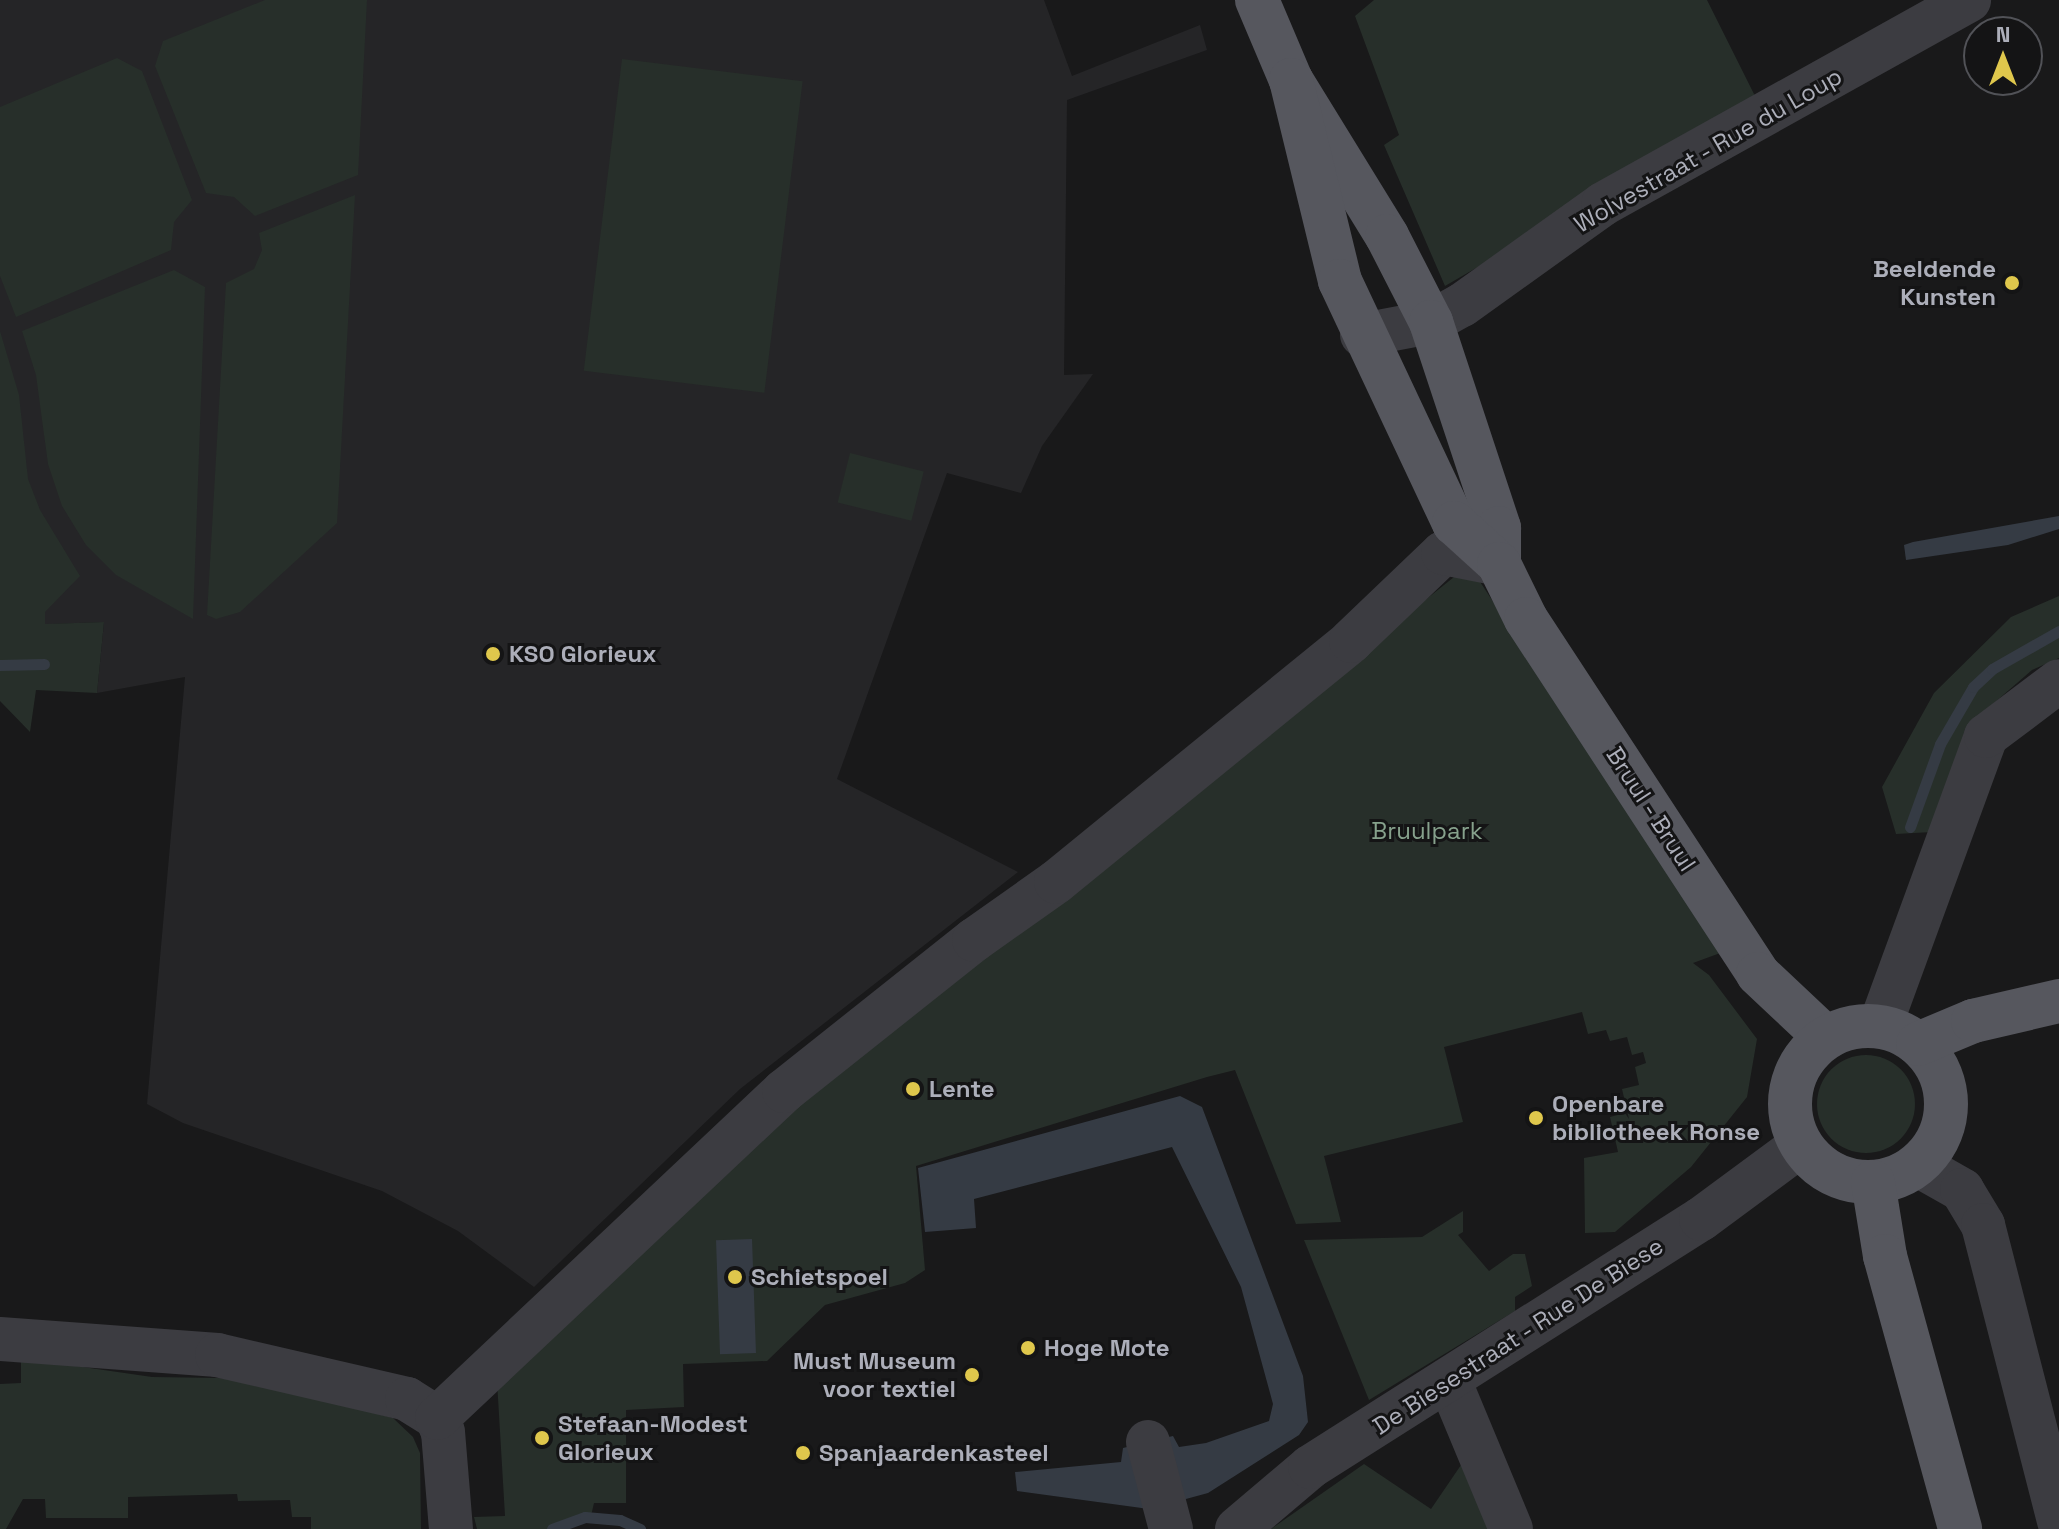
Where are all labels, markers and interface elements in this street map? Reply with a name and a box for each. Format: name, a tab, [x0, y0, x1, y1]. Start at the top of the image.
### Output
north arrow	[1963, 16, 2043, 96]
text: N	[1996, 20, 2010, 48]
street label: Wolvestraat - Rue du Loup	[1568, 61, 1848, 239]
place label: Beeldende Kunsten	[1873, 255, 1996, 311]
marker: Beeldende Kunsten	[2003, 274, 2021, 292]
place label: KSO Glorieux	[509, 640, 656, 668]
marker: KSO Glorieux	[484, 645, 502, 663]
street label: Bruul - Bruul	[1600, 741, 1702, 877]
park label: Bruulpark	[1371, 817, 1483, 845]
place label: Lente	[929, 1075, 995, 1103]
marker: Lente	[904, 1080, 922, 1098]
place label: Openbare bibliotheek Ronse	[1552, 1090, 1760, 1146]
marker: Openbare bibliotheek Ronse	[1527, 1109, 1545, 1127]
street label: De Biesestraat - Rue De Biese	[1367, 1231, 1669, 1441]
place label: Schietspoel	[751, 1263, 888, 1291]
marker: Schietspoel	[726, 1268, 744, 1286]
place label: Hoge Mote	[1044, 1334, 1170, 1362]
marker: Hoge Mote	[1019, 1339, 1037, 1357]
place label: Must Museum voor textiel	[793, 1347, 956, 1403]
marker: Must Museum voor textiel	[963, 1366, 981, 1384]
place label: Stefaan-Modest Glorieux	[558, 1410, 748, 1466]
marker: Stefaan-Modest Glorieux	[533, 1429, 551, 1447]
place label: Spanjaardenkasteel	[819, 1439, 1049, 1467]
marker: Spanjaardenkasteel	[794, 1444, 812, 1462]

